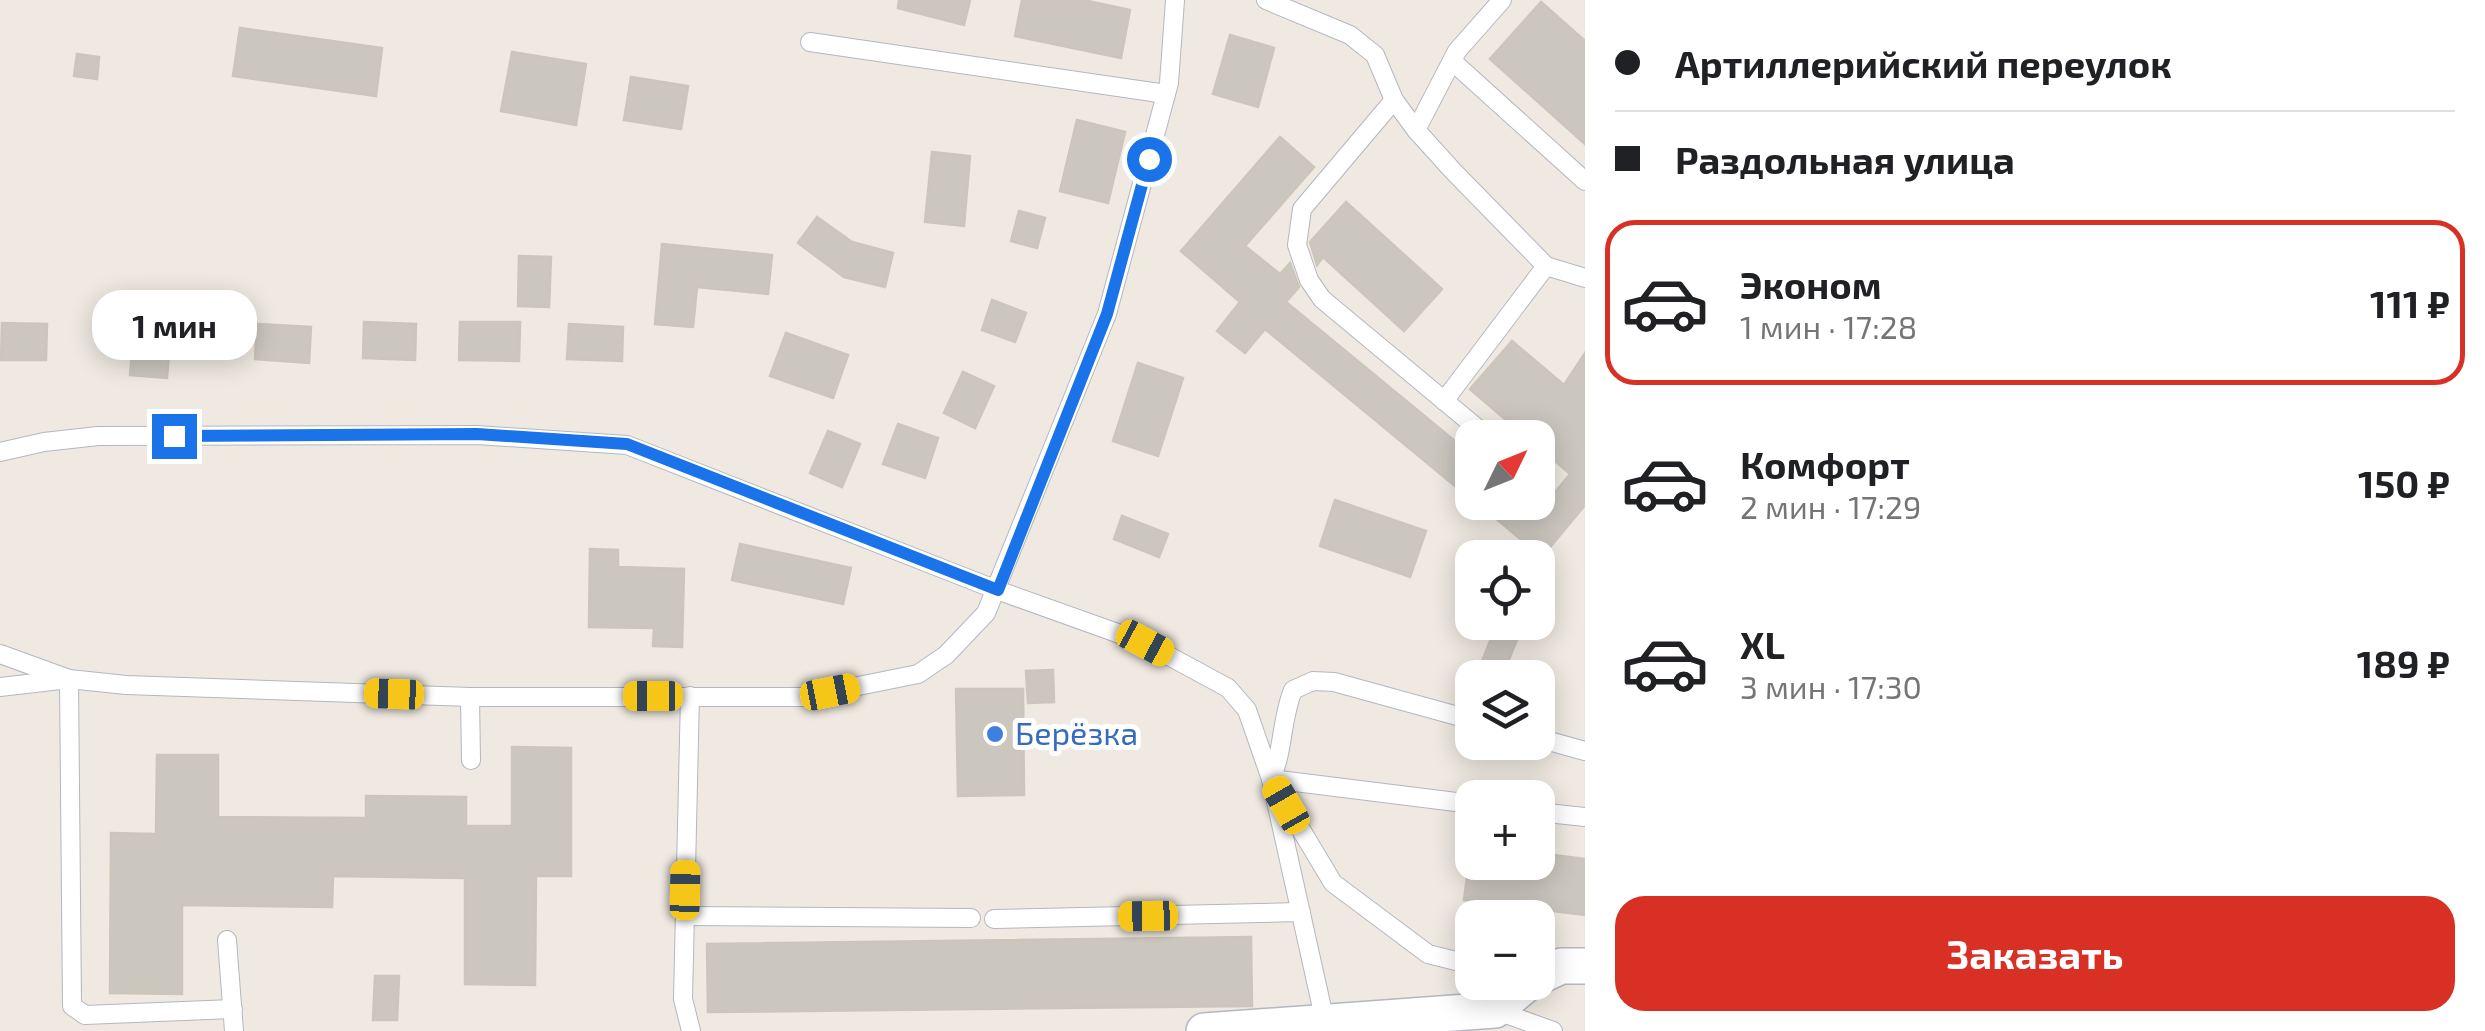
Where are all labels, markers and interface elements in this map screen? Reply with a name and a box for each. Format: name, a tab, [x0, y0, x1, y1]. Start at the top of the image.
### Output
text: Артиллерийский переулок	[1675, 40, 2172, 86]
text: Раздольная улица	[1675, 136, 2015, 182]
route start	[1127, 137, 1172, 182]
icon: car	[1620, 258, 1710, 348]
text: Эконом	[1740, 261, 1882, 307]
text: 111 ₽	[2370, 280, 2450, 326]
callout: 1 мин	[91, 291, 256, 361]
text: 1 мин	[132, 306, 217, 344]
text: 1 мин · 17:28	[1740, 307, 1917, 345]
route end	[152, 414, 197, 459]
north arrow	[1455, 420, 1555, 520]
map controls	[1455, 420, 1555, 1000]
icon: car	[1620, 438, 1710, 528]
text: Комфорт	[1740, 441, 1910, 487]
text: 150 ₽	[2358, 460, 2450, 506]
text: 2 мин · 17:29	[1740, 487, 1921, 525]
button: locate	[1455, 540, 1555, 640]
car	[1111, 616, 1179, 670]
icon: car	[1620, 618, 1710, 708]
text: XL	[1740, 621, 1785, 667]
text: 189 ₽	[2357, 640, 2450, 686]
button: layers	[1455, 660, 1555, 760]
text: 3 мин · 17:30	[1740, 667, 1922, 705]
car	[798, 672, 862, 712]
car	[363, 678, 425, 710]
car	[623, 681, 683, 711]
place label: Берёзка	[1015, 713, 1138, 751]
marker: Берёзка	[984, 723, 1006, 745]
car	[1258, 772, 1314, 838]
button: +	[1455, 780, 1555, 880]
car	[669, 860, 701, 920]
button: Заказать	[1615, 896, 2455, 1011]
car	[1118, 900, 1178, 932]
button: −	[1455, 900, 1555, 1000]

